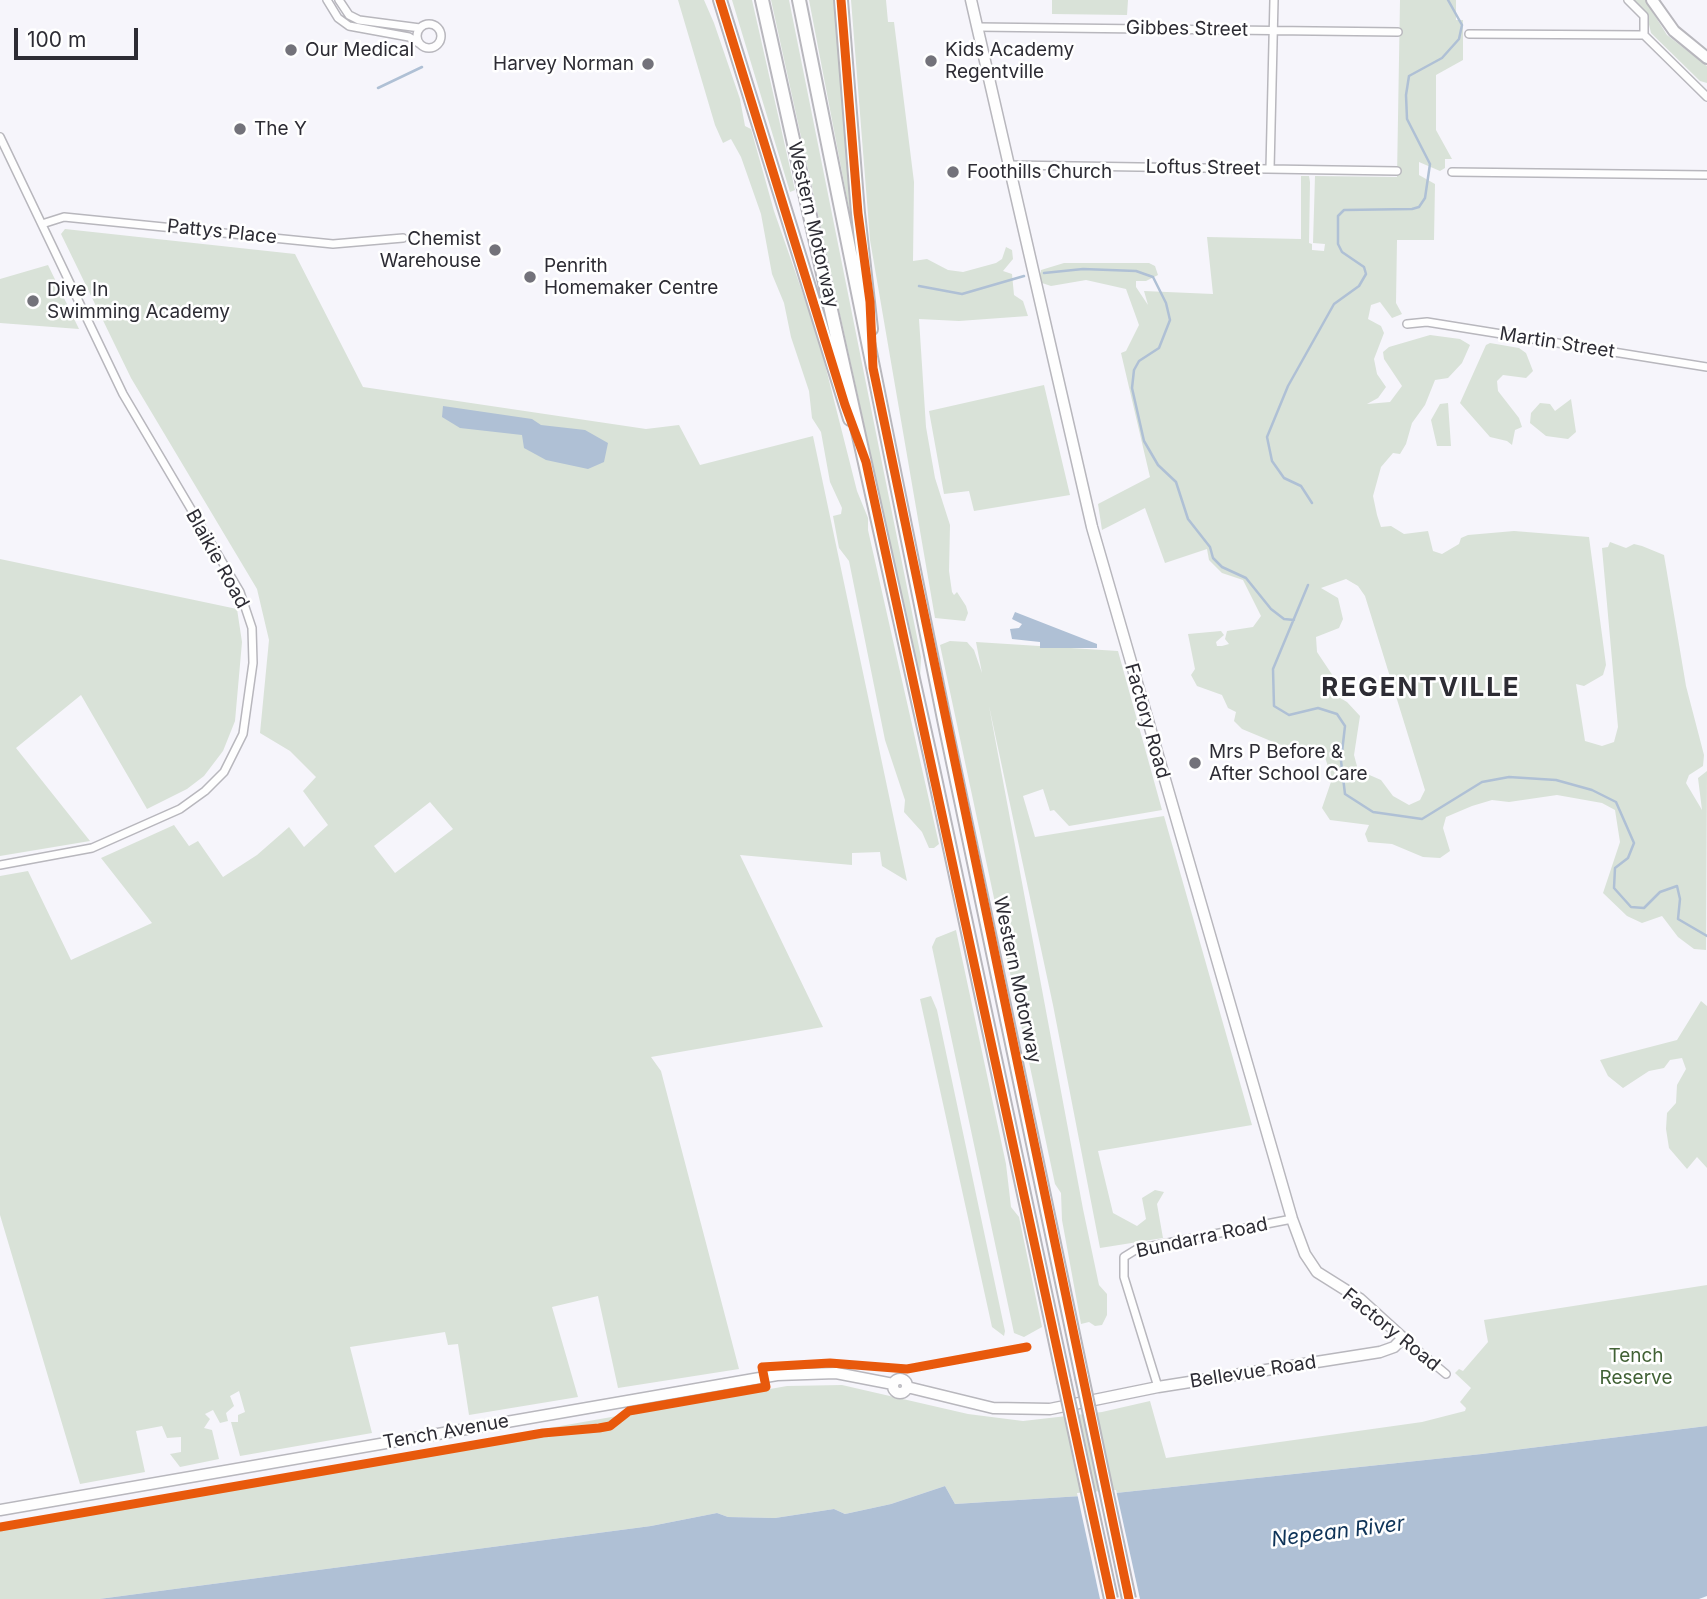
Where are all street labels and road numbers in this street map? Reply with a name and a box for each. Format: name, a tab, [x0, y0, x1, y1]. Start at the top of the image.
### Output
street label: Gibbes Street	[1126, 17, 1248, 41]
street label: Western Motorway	[783, 140, 843, 310]
street label: Loftus Street	[1145, 156, 1261, 180]
street label: Pattys Place	[166, 215, 278, 249]
street label: Martin Street	[1498, 323, 1616, 363]
street label: Blaikie Road	[180, 506, 254, 612]
street label: Factory Road	[1120, 661, 1174, 781]
street label: Western Motorway	[988, 895, 1046, 1065]
street label: Bundarra Road	[1134, 1213, 1270, 1263]
street label: Factory Road	[1338, 1284, 1444, 1376]
street label: Bellevue Road	[1188, 1351, 1318, 1393]
street label: Tench Avenue	[381, 1410, 511, 1454]

